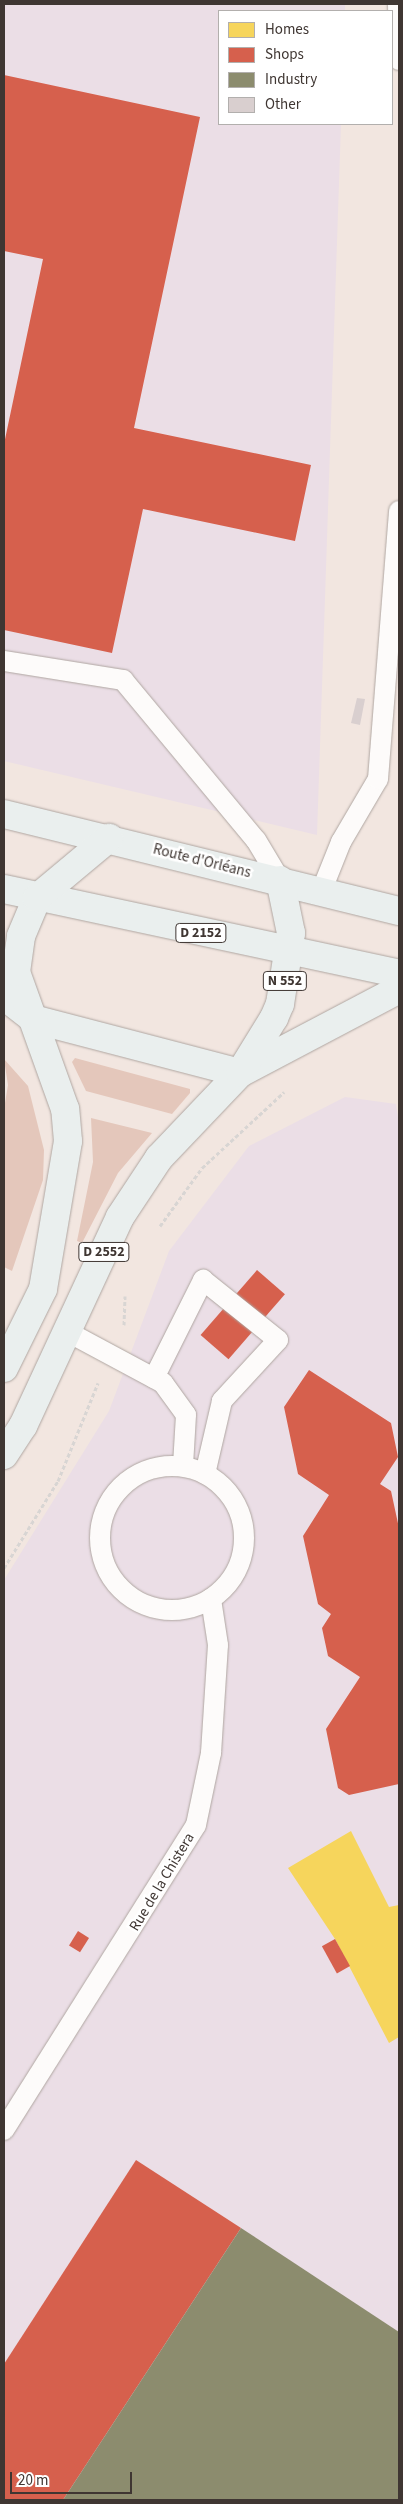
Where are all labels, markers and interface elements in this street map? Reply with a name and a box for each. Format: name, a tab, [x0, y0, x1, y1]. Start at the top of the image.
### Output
legend	[218, 10, 393, 125]
text: Homes	[265, 19, 309, 40]
text: Shops	[265, 44, 304, 65]
text: Industry	[265, 69, 317, 90]
text: Other	[265, 94, 301, 115]
street label: Route d'Orléans	[151, 840, 253, 882]
road number: D 2152	[175, 921, 227, 944]
road number: N 552	[262, 969, 308, 992]
road number: D 2552	[78, 1240, 130, 1264]
street label: Rue de la Chistera	[126, 1830, 198, 1934]
scale bar	[12, 2462, 135, 2494]
text: 20 m	[18, 2470, 48, 2491]

